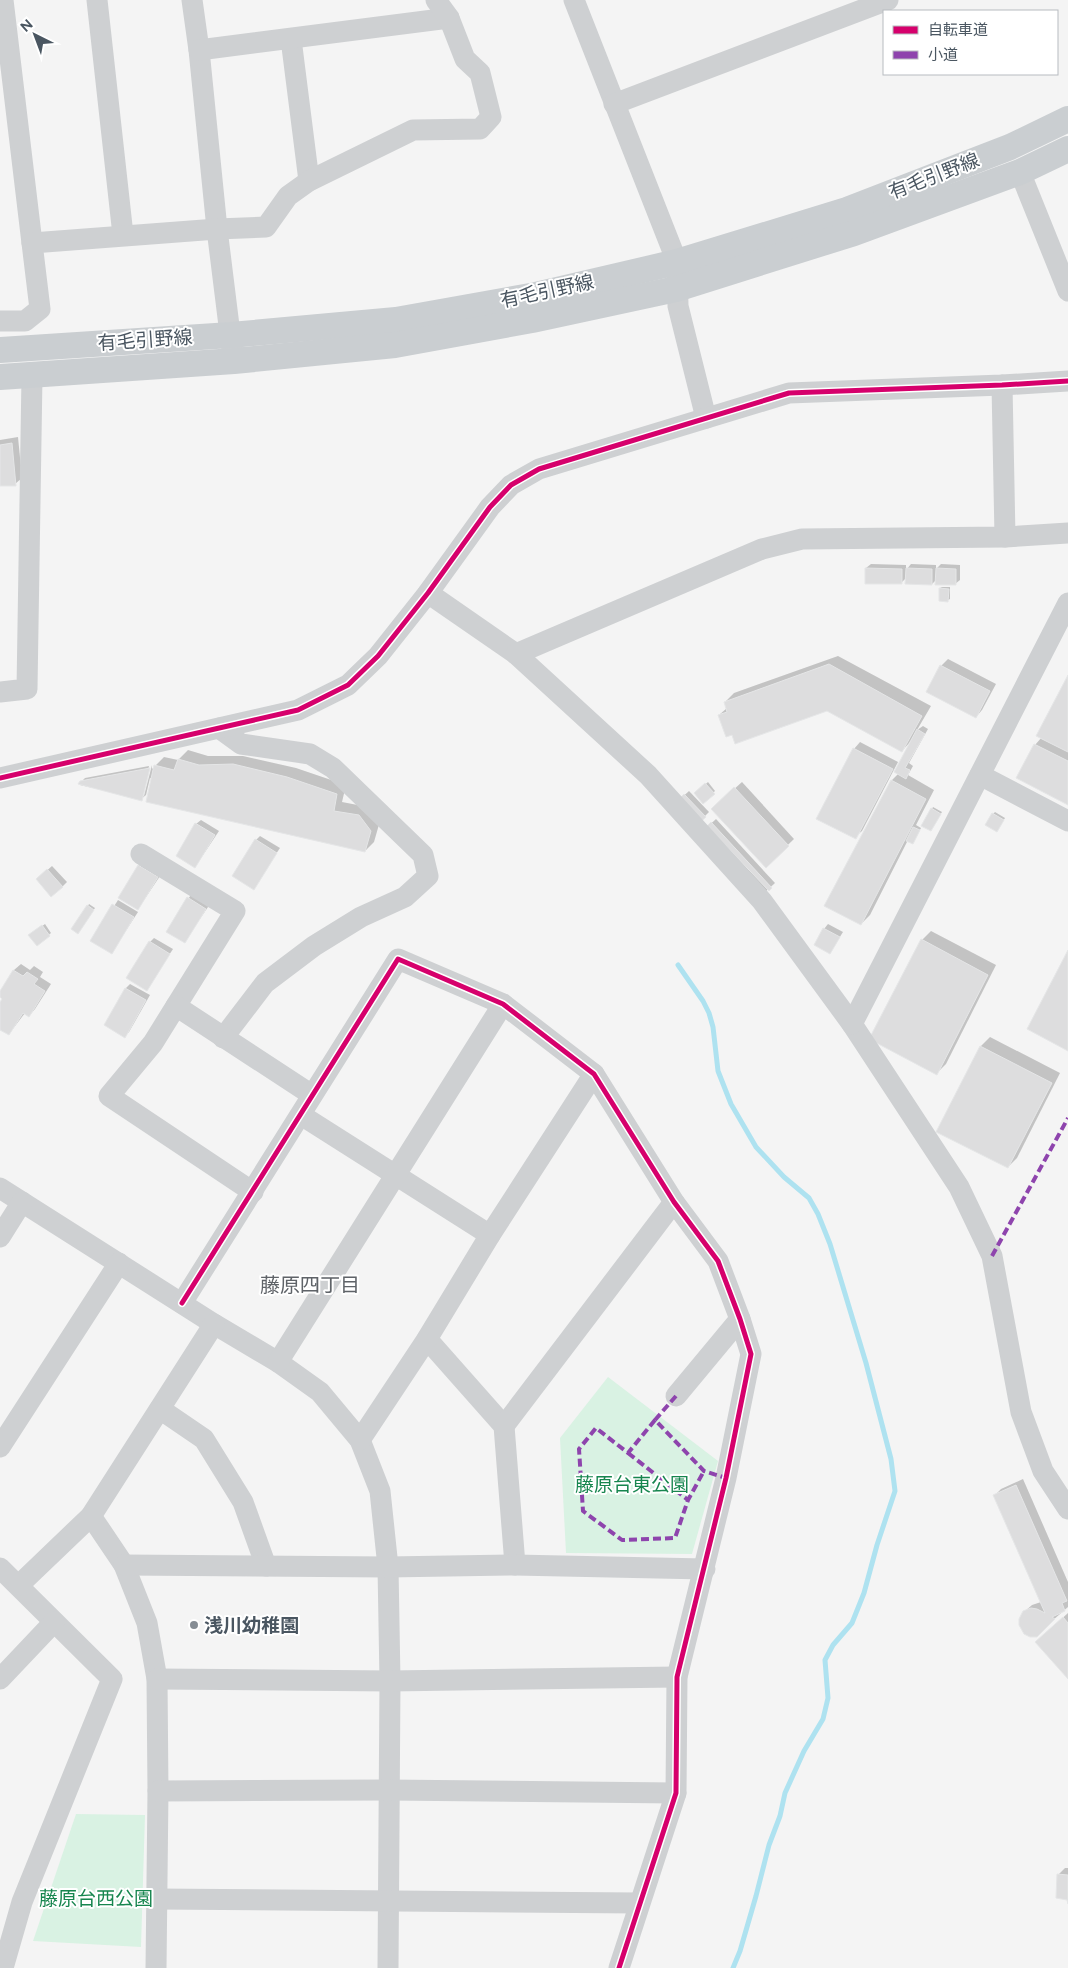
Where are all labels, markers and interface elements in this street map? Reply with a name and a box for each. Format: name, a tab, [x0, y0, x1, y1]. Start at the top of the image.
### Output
north arrow	[10, 10, 60, 60]
legend	[883, 10, 1058, 75]
text: N	[17, 16, 36, 36]
text: 自転車道	[928, 21, 988, 39]
text: 小道	[928, 46, 958, 64]
street label: 有毛引野線	[886, 148, 982, 204]
street label: 有毛引野線	[498, 270, 596, 312]
street label: 有毛引野線	[97, 325, 193, 355]
district label: 藤原四丁目	[260, 1273, 360, 1297]
park label: 藤原台東公園	[575, 1473, 689, 1496]
place label: 浅川幼稚園	[204, 1614, 299, 1637]
marker: 浅川幼稚園	[188, 1619, 200, 1631]
park label: 藤原台西公園	[39, 1887, 153, 1910]

